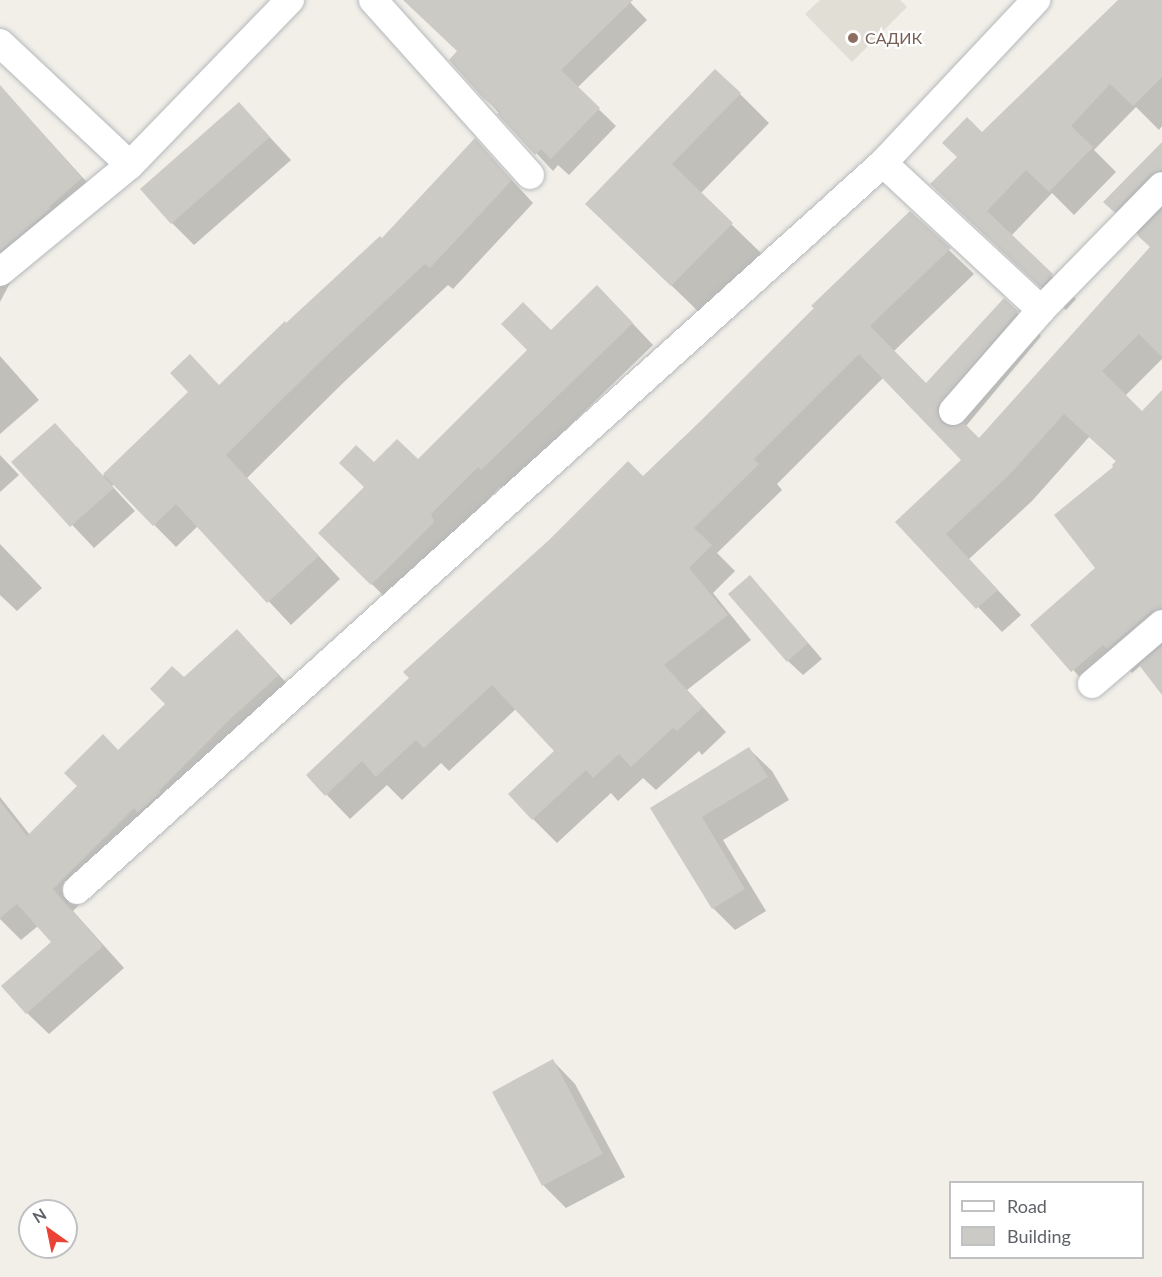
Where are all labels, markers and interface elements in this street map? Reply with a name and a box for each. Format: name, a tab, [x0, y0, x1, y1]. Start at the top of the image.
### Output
place label: САДИК	[865, 28, 922, 48]
marker: САДИК	[846, 31, 860, 45]
legend	[949, 1181, 1144, 1259]
text: Road	[1007, 1195, 1047, 1217]
north arrow	[18, 1199, 78, 1259]
text: N	[29, 1204, 49, 1226]
text: Building	[1007, 1225, 1071, 1247]

